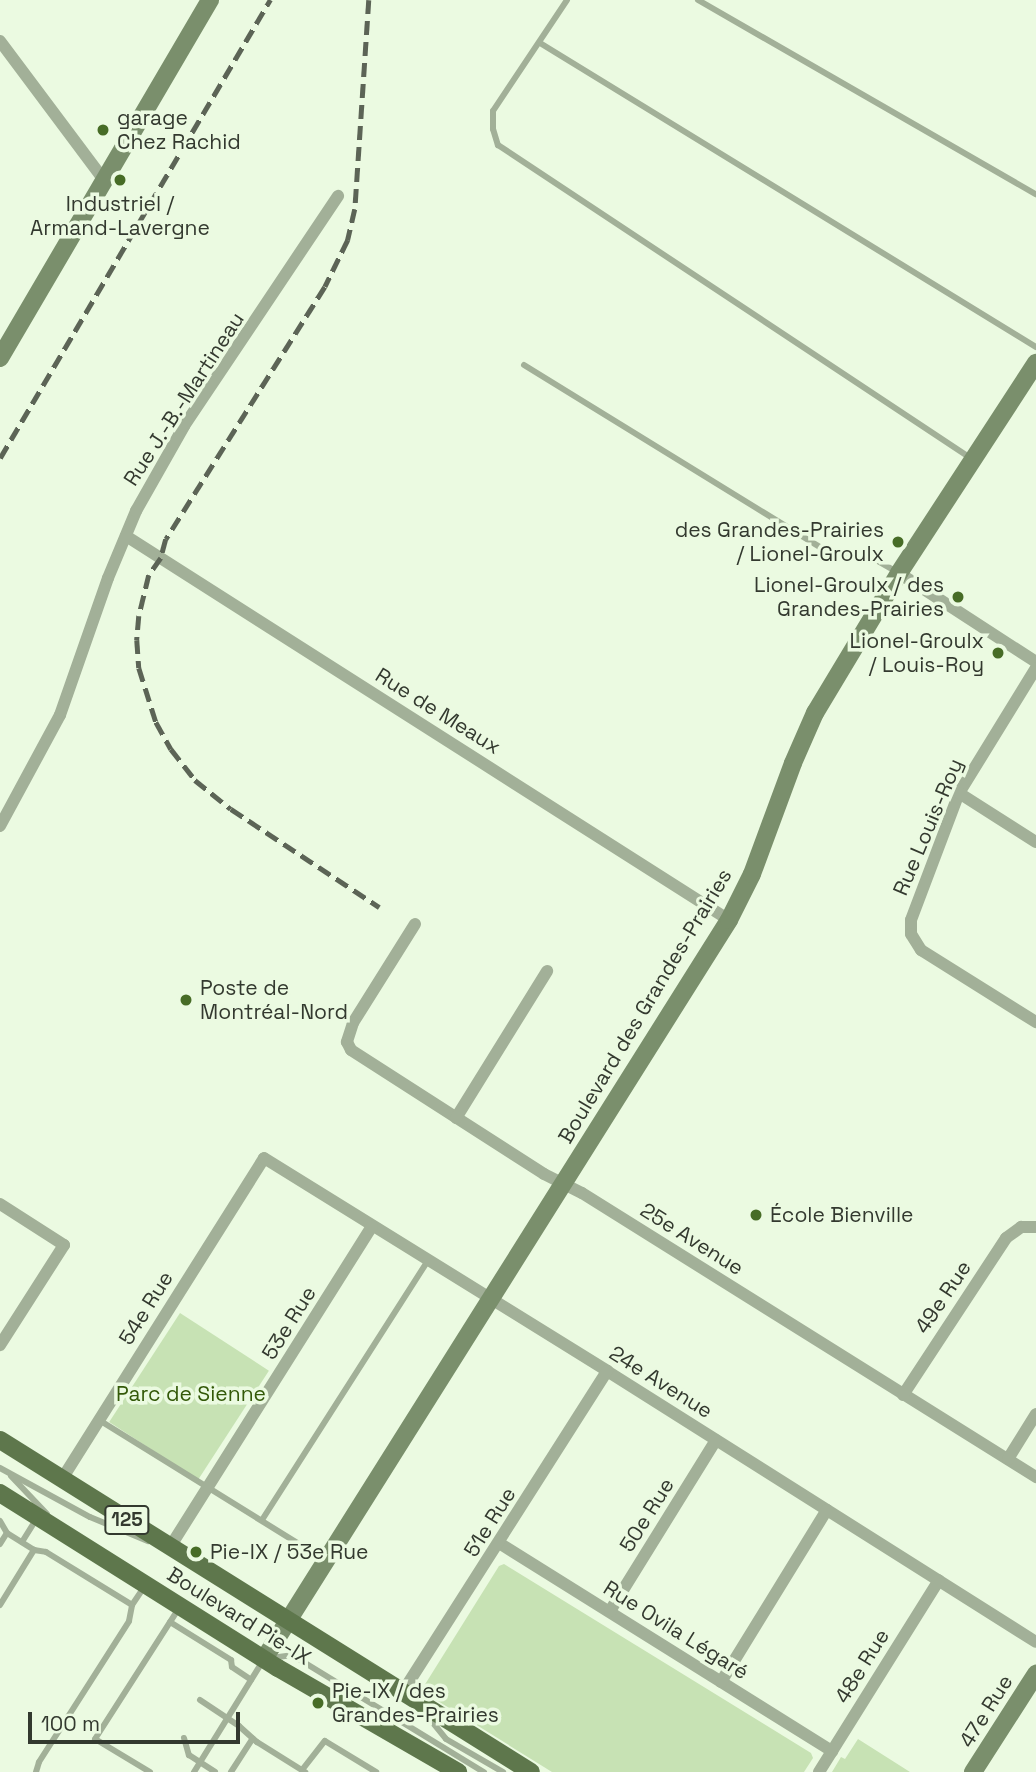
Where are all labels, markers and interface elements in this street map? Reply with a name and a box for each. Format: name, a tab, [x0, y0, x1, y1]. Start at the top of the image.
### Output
place label: garage Chez Rachid	[117, 105, 241, 155]
marker: garage Chez Rachid	[95, 122, 111, 138]
marker: Industriel / Armand-Lavergne	[112, 172, 128, 188]
place label: Industriel / Armand-Lavergne	[30, 191, 210, 241]
street label: Rue J.-B.-Martineau	[118, 308, 250, 490]
place label: des Grandes-Prairies / Lionel-Groulx	[675, 517, 884, 567]
marker: des Grandes-Prairies / Lionel-Groulx	[890, 534, 906, 550]
place label: Lionel-Groulx / des Grandes-Prairies	[754, 572, 944, 622]
marker: Lionel-Groulx / des Grandes-Prairies	[950, 589, 966, 605]
place label: Lionel-Groulx / Louis-Roy	[850, 628, 984, 678]
marker: Lionel-Groulx / Louis-Roy	[990, 645, 1006, 661]
street label: Rue de Meaux	[371, 662, 505, 760]
street label: Rue Louis-Roy	[888, 755, 968, 899]
street label: Boulevard des Grandes-Prairies	[553, 864, 737, 1148]
place label: Poste de Montréal-Nord	[200, 975, 348, 1025]
marker: Poste de Montréal-Nord	[178, 992, 194, 1008]
street label: 25e Avenue	[636, 1197, 748, 1281]
place label: École Bienville	[770, 1202, 914, 1228]
marker: École Bienville	[748, 1207, 764, 1223]
street label: 49e Rue	[910, 1256, 976, 1338]
street label: 54e Rue	[114, 1267, 178, 1349]
street label: 53e Rue	[257, 1282, 321, 1364]
street label: 24e Avenue	[605, 1340, 717, 1424]
park label: Parc de Sienne	[116, 1381, 266, 1407]
street label: 50e Rue	[614, 1473, 680, 1557]
street label: 51e Rue	[459, 1482, 521, 1562]
road number: 125	[104, 1504, 150, 1536]
place label: Pie-IX / 53e Rue	[210, 1539, 368, 1565]
marker: Pie-IX / 53e Rue	[188, 1544, 204, 1560]
street label: Boulevard Pie-IX	[163, 1562, 315, 1670]
street label: Rue Ovila Légaré	[599, 1575, 753, 1685]
street label: 48e Rue	[829, 1624, 895, 1708]
street label: 47e Rue	[954, 1670, 1018, 1752]
place label: Pie-IX / des Grandes-Prairies	[332, 1678, 499, 1728]
marker: Pie-IX / des Grandes-Prairies	[310, 1695, 326, 1711]
scale bar	[32, 1698, 243, 1742]
text: 100 m	[41, 1710, 100, 1737]

